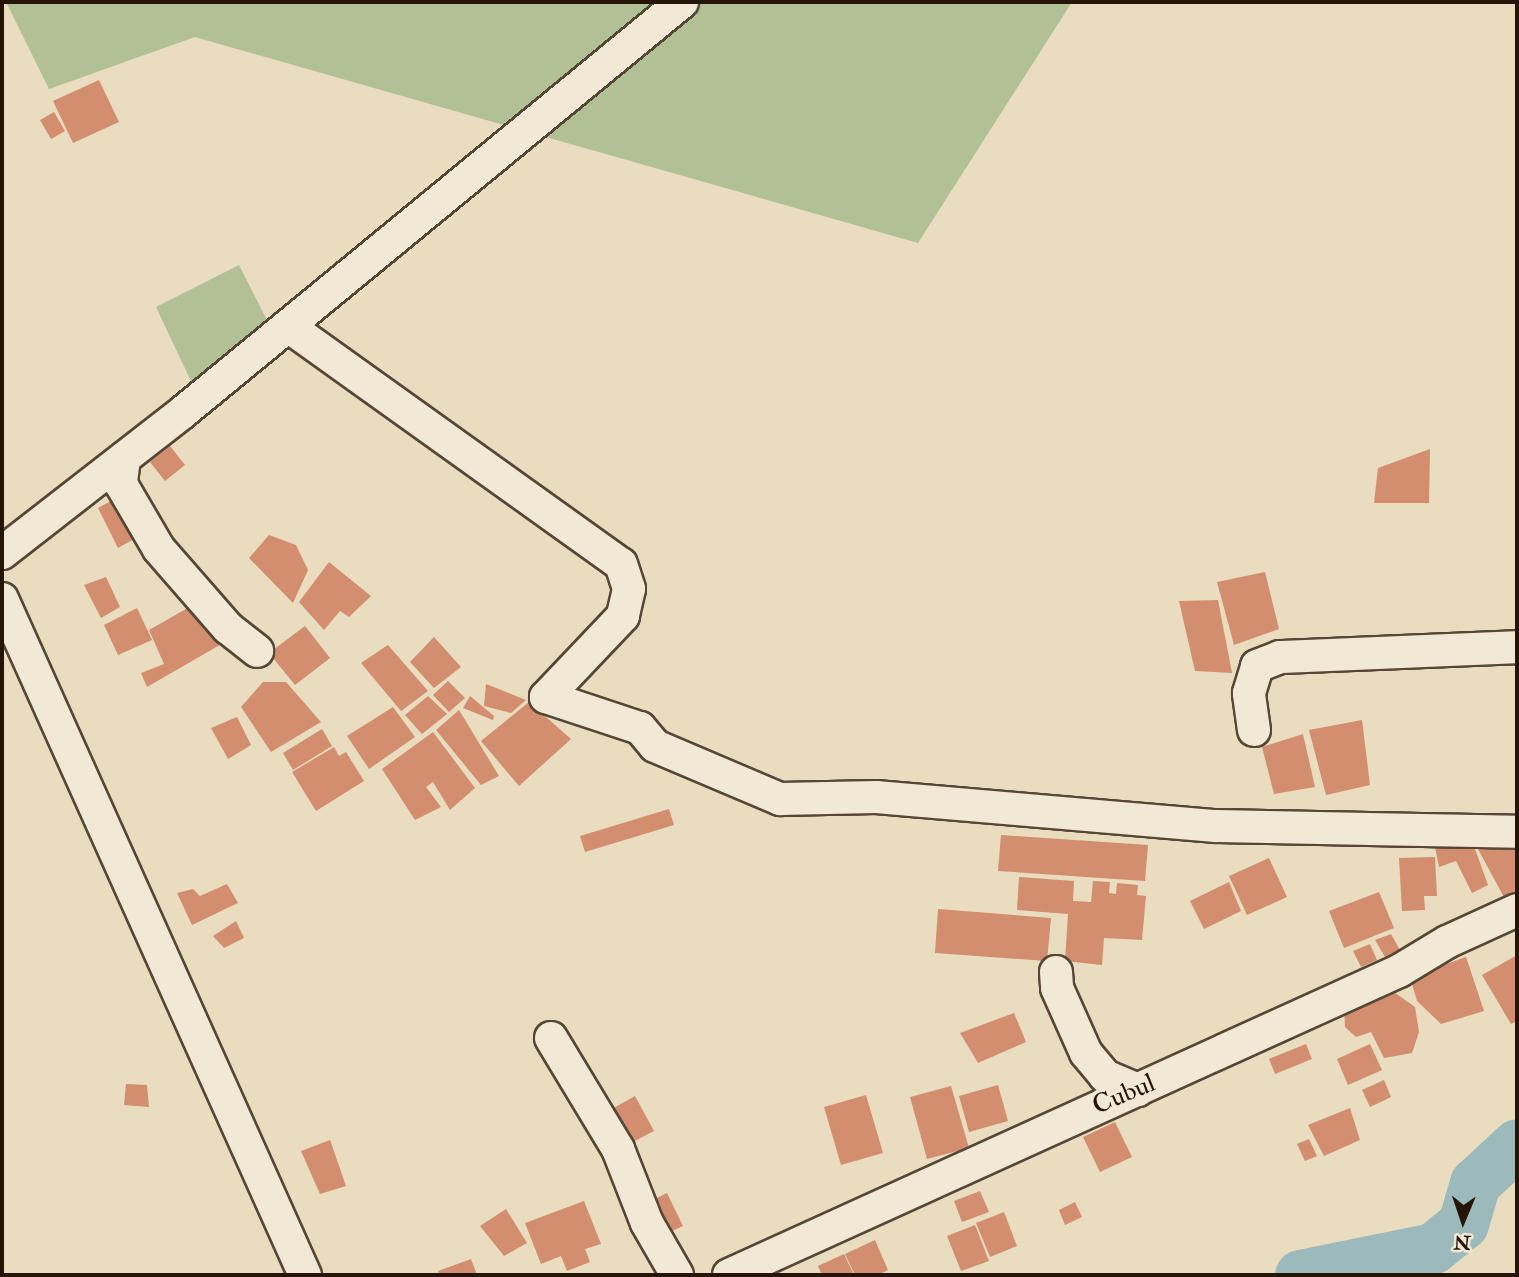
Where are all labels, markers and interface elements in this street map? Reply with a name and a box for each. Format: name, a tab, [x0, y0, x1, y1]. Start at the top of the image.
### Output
street label: Cubul	[1088, 1068, 1160, 1122]
north arrow	[1428, 1186, 1498, 1256]
text: N	[1453, 1230, 1471, 1254]

